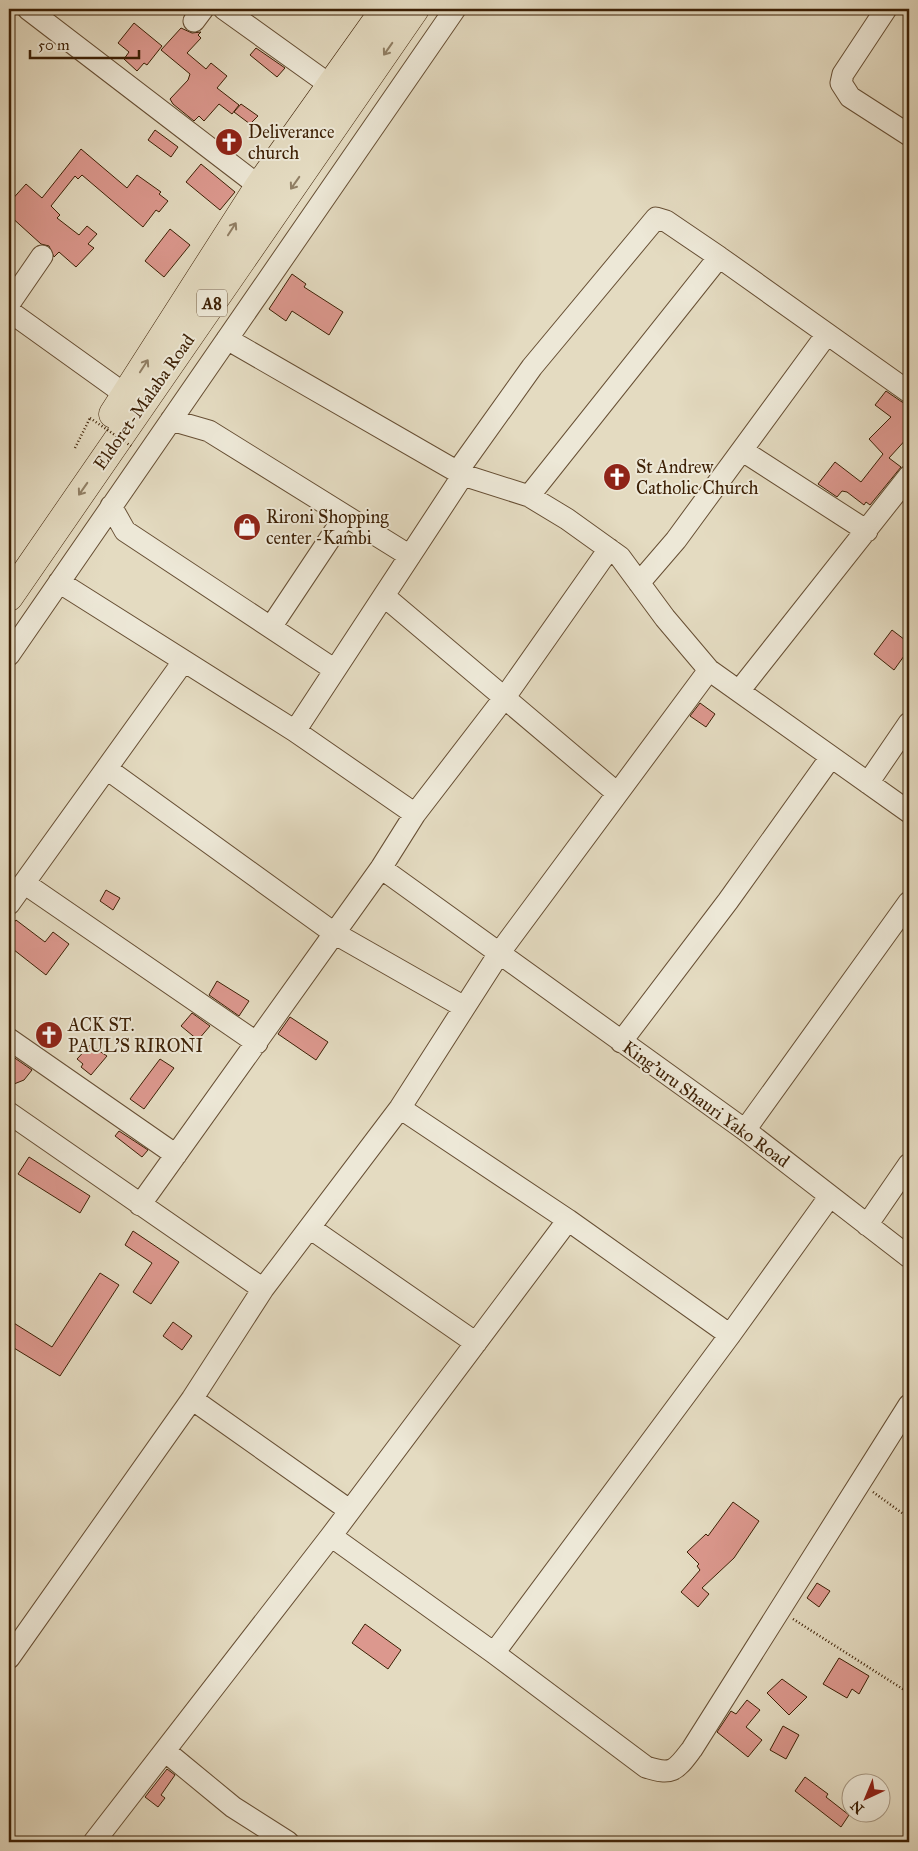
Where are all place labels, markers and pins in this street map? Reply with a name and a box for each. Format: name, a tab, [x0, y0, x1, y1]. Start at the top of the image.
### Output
place label: Deliverance church	[248, 121, 334, 164]
church icon: Deliverance church	[214, 127, 244, 157]
place label: St Andrew Catholic Church	[636, 456, 759, 499]
church icon: St Andrew Catholic Church	[602, 462, 632, 492]
place label: Rironi Shopping center -Kambi	[266, 506, 389, 549]
shop icon: Rironi Shopping center -Kambi	[232, 512, 262, 542]
place label: ACK ST. PAUL'S RIRONI	[67, 1014, 203, 1057]
church icon: ACK ST. PAUL'S RIRONI	[34, 1020, 64, 1050]

